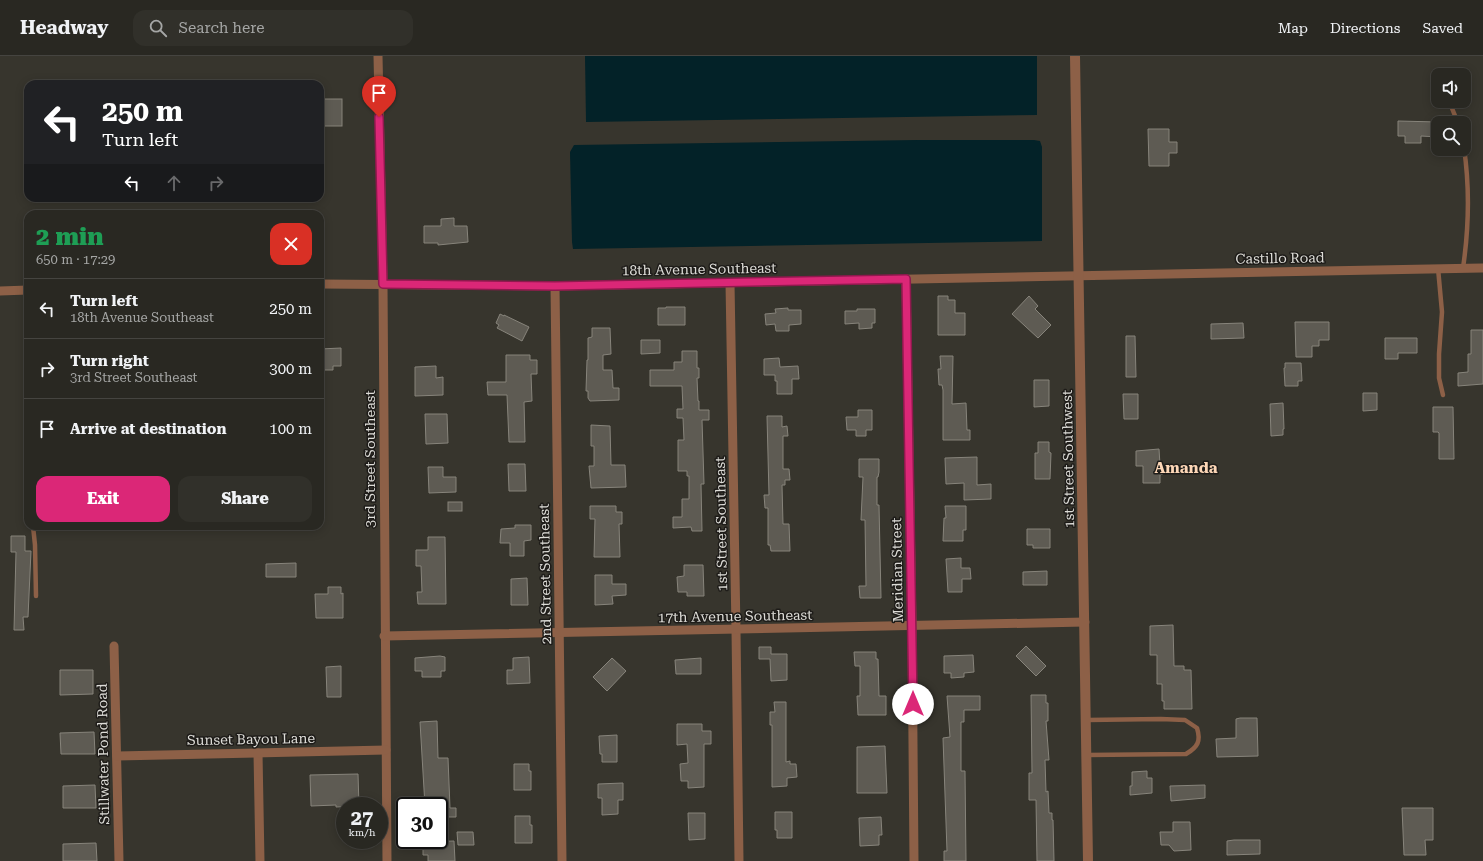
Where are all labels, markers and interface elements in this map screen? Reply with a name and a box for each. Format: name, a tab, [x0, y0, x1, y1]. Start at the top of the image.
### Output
search box	[133, 10, 413, 46]
text: Headway	[20, 16, 109, 39]
icon: search	[147, 17, 169, 39]
text: Search here	[179, 19, 264, 37]
text: Map	[1278, 20, 1308, 36]
text: Directions	[1330, 20, 1400, 36]
text: Saved	[1422, 20, 1463, 36]
map controls	[1431, 68, 1471, 156]
button: sound	[1431, 68, 1471, 108]
pin	[362, 76, 396, 117]
icon: arrive	[368, 82, 390, 104]
text: 250 m	[102, 95, 183, 128]
icon: left	[36, 96, 88, 148]
button: search	[1431, 116, 1471, 156]
text: Turn left	[102, 129, 178, 150]
icon: left	[121, 172, 143, 194]
icon: ahead	[163, 172, 185, 194]
icon: right	[205, 172, 227, 194]
text: 2 min	[36, 223, 103, 251]
button: close	[270, 223, 312, 265]
street label: Castillo Road	[1235, 249, 1325, 267]
text: 650 m · 17:29	[36, 252, 115, 267]
street label: 18th Avenue Southeast	[621, 260, 777, 278]
text: Turn left	[70, 292, 138, 310]
icon: left	[36, 298, 58, 320]
text: 250 m	[269, 300, 312, 318]
text: 18th Avenue Southeast	[70, 310, 214, 325]
text: Turn right	[70, 352, 149, 370]
icon: right	[36, 358, 58, 380]
text: 300 m	[269, 360, 312, 378]
text: 3rd Street Southeast	[70, 370, 197, 385]
street label: 3rd Street Southeast	[362, 390, 378, 528]
street label: 1st Street Southwest	[1059, 390, 1077, 528]
icon: arrive	[36, 418, 58, 440]
text: Arrive at destination	[70, 420, 226, 438]
text: 100 m	[269, 420, 312, 438]
street label: 1st Street Southeast	[712, 457, 730, 591]
district label: Amanda	[1154, 459, 1218, 477]
button: Exit	[36, 476, 170, 522]
button: Share	[178, 476, 312, 522]
street label: 2nd Street Southeast	[536, 504, 554, 644]
street label: Meridian Street	[888, 517, 906, 623]
street label: 17th Avenue Southeast	[657, 607, 813, 625]
street label: Stillwater Pond Road	[94, 683, 112, 825]
position arrow	[892, 683, 934, 725]
street label: Sunset Bayou Lane	[187, 730, 315, 748]
speed limit sign: 30	[396, 797, 448, 849]
text: 27	[351, 806, 373, 830]
text: km/h	[349, 827, 375, 838]

